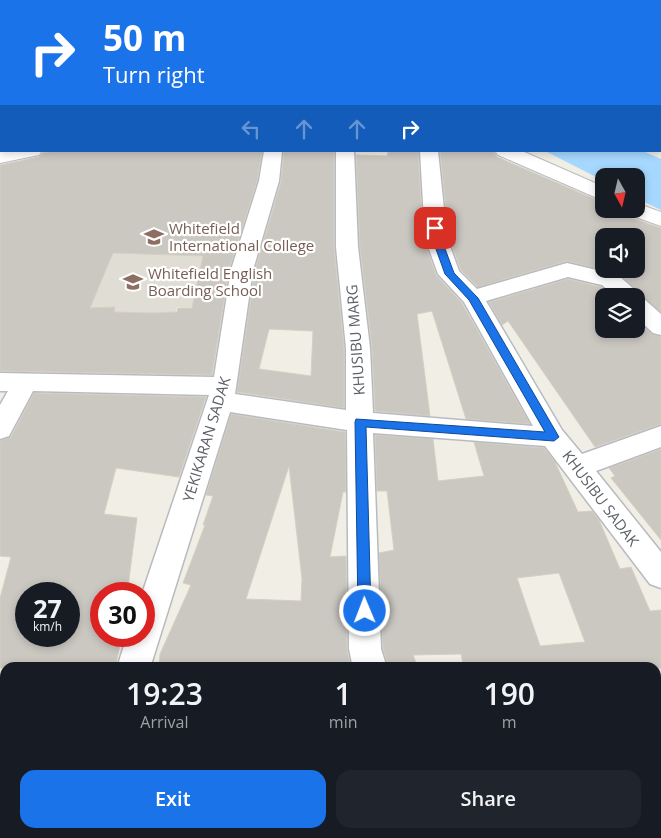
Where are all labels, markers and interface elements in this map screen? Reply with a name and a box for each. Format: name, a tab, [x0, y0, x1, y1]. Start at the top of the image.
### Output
text: 50 m	[103, 14, 186, 61]
icon: right	[20, 20, 85, 85]
text: Turn right	[103, 59, 205, 89]
icon: left	[237, 115, 265, 143]
icon: ahead	[290, 115, 318, 143]
icon: ahead	[343, 115, 371, 143]
icon: right	[396, 115, 424, 143]
north arrow	[595, 168, 645, 218]
map controls	[595, 168, 645, 338]
pin	[414, 207, 456, 249]
icon: arrive	[421, 214, 449, 242]
place label: Whitefield International College	[169, 218, 314, 255]
school or university icon: Whitefield International College	[143, 226, 165, 248]
button: sound	[595, 228, 645, 278]
place label: Whitefield English Boarding School	[148, 263, 272, 300]
school or university icon: Whitefield English Boarding School	[122, 271, 144, 293]
street label: KHUSIBU MARG	[341, 284, 369, 396]
button: layers	[595, 288, 645, 338]
street label: YEKIKARAN SADAK	[177, 373, 235, 504]
street label: KHUSIBU SADAK	[558, 446, 644, 551]
speed limit sign: 30	[90, 582, 155, 647]
position arrow	[338, 584, 390, 636]
text: 27	[33, 591, 62, 625]
text: km/h	[33, 618, 62, 635]
text: 19:23	[126, 673, 203, 714]
text: 1	[335, 673, 352, 714]
text: 190	[484, 673, 535, 714]
text: Arrival	[140, 711, 189, 733]
text: min	[329, 711, 358, 733]
text: m	[502, 711, 517, 733]
button: Exit	[20, 770, 326, 828]
button: Share	[336, 770, 641, 828]

